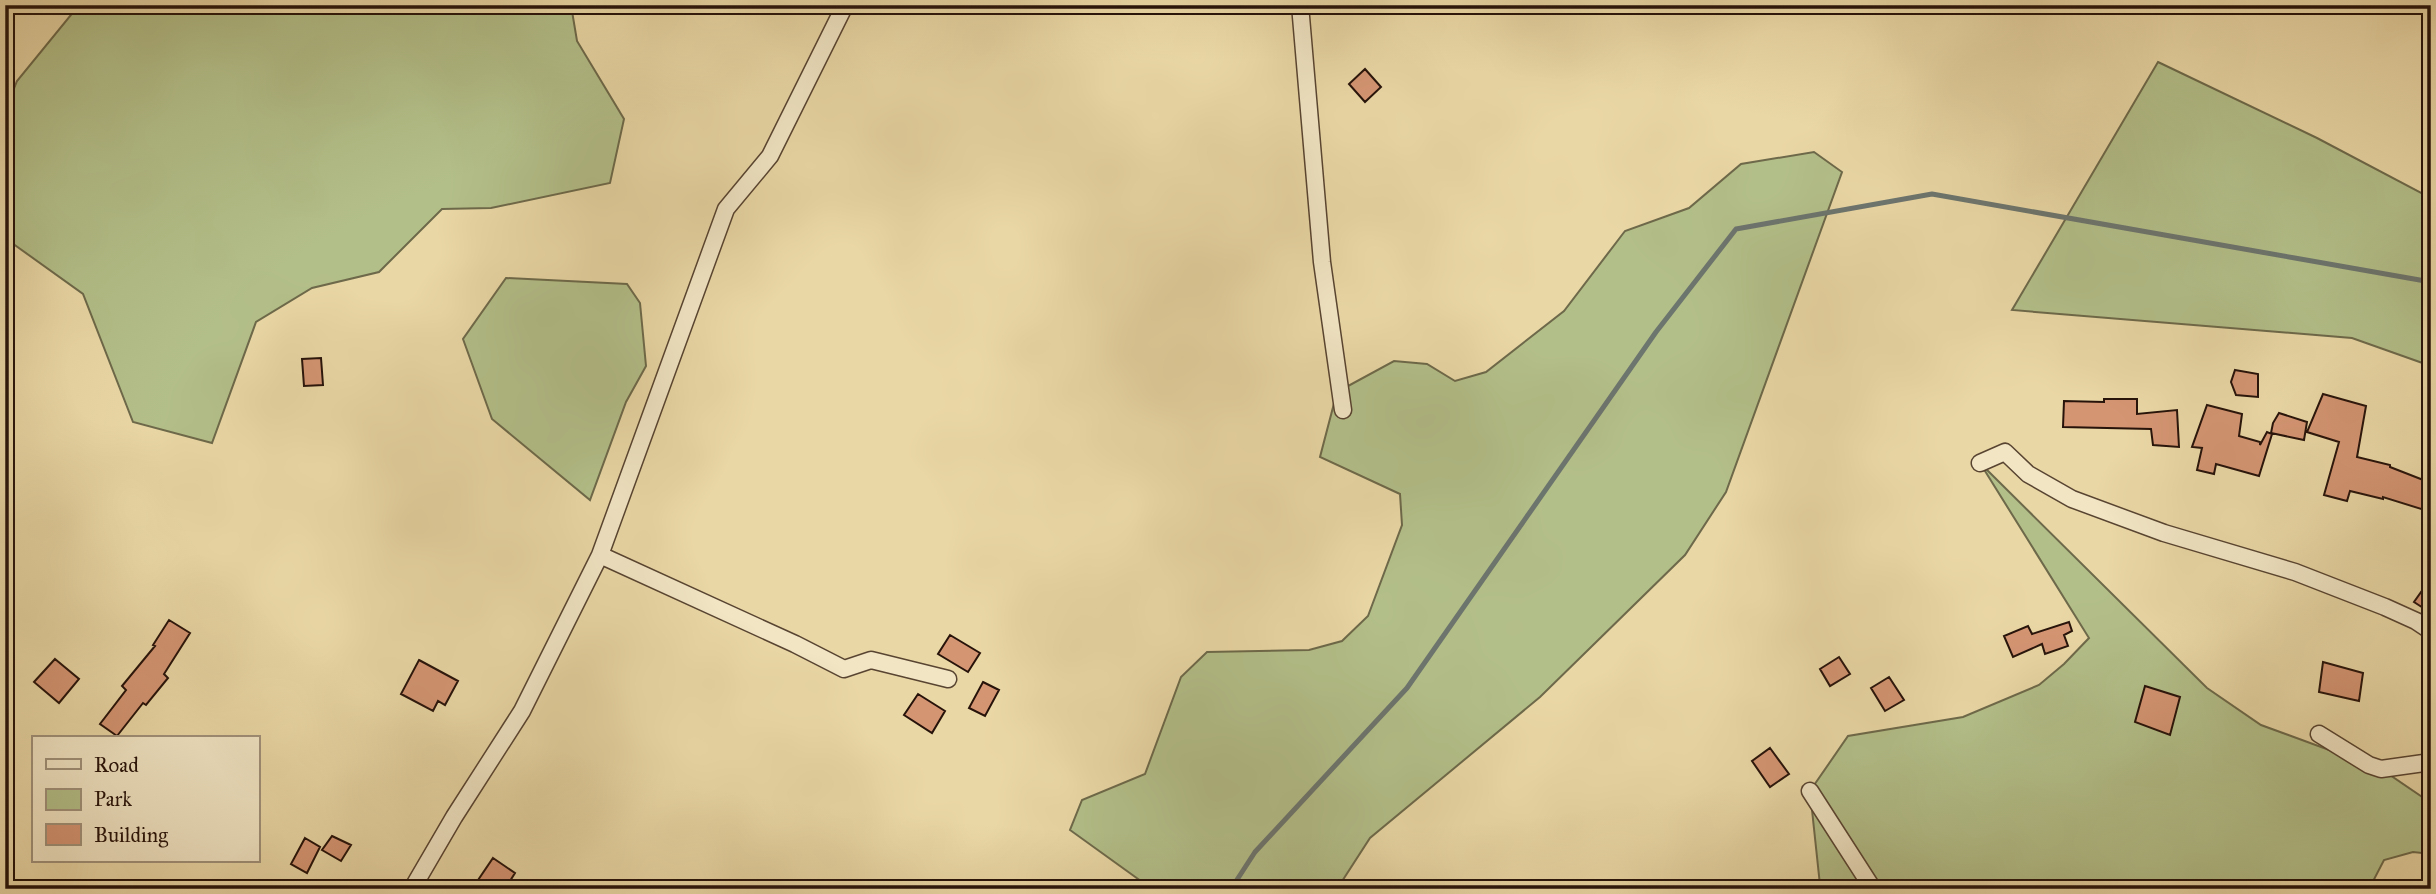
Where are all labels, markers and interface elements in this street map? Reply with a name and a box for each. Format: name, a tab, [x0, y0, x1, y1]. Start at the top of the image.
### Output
legend	[32, 736, 259, 862]
text: Road	[94, 752, 139, 778]
text: Park	[94, 786, 132, 812]
text: Building	[94, 822, 168, 848]

